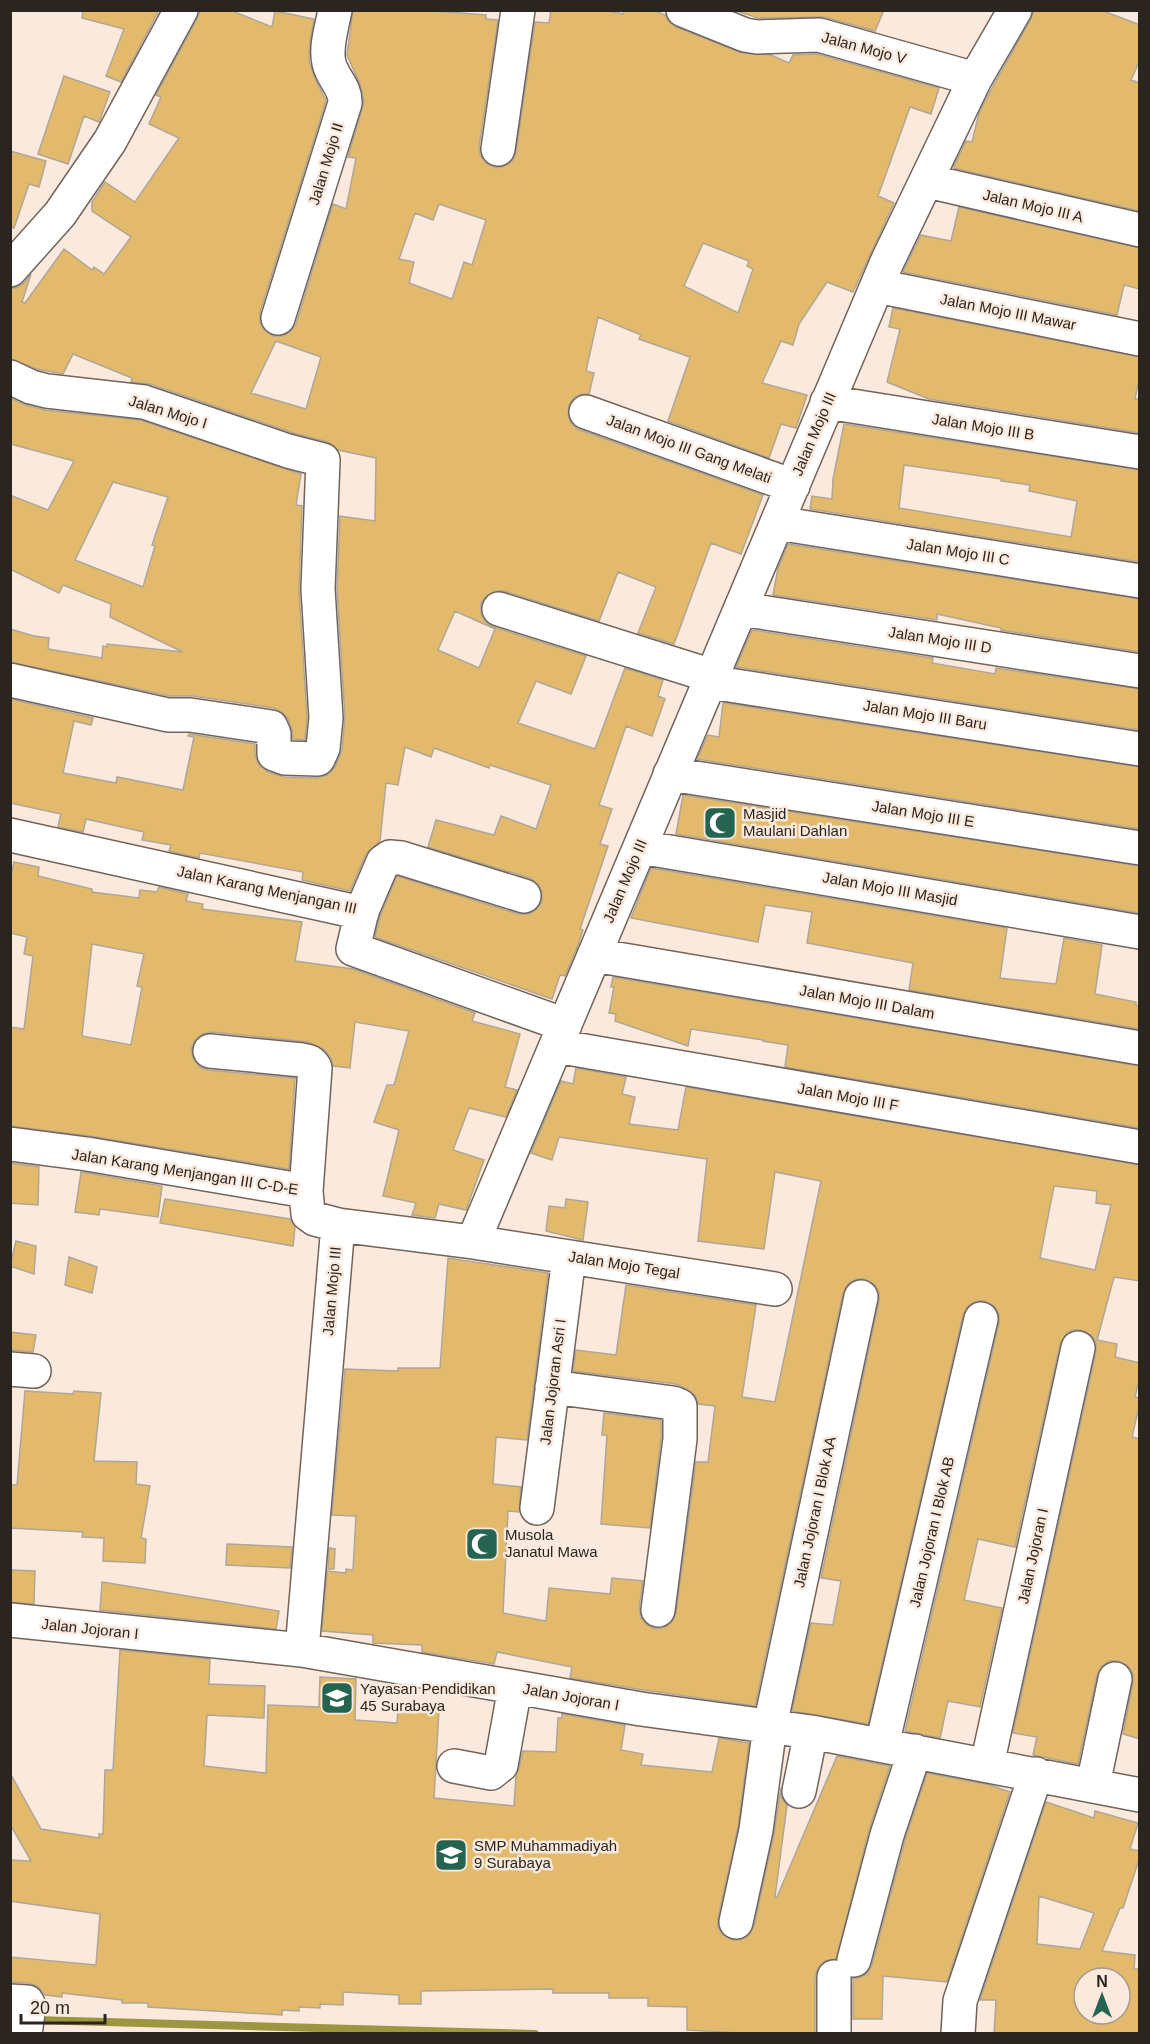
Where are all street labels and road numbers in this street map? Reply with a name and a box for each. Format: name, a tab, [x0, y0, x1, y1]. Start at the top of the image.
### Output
street label: Jalan Mojo V	[820, 28, 908, 67]
street label: Jalan Mojo II	[305, 121, 346, 207]
street label: Jalan Mojo III A	[981, 186, 1085, 225]
street label: Jalan Mojo III Mawar	[939, 290, 1078, 333]
street label: Jalan Mojo III	[788, 389, 839, 478]
street label: Jalan Mojo I	[127, 392, 209, 431]
street label: Jalan Mojo III B	[931, 410, 1035, 443]
street label: Jalan Mojo III Gang Melati	[604, 411, 774, 486]
street label: Jalan Mojo III C	[905, 535, 1011, 568]
street label: Jalan Mojo III D	[887, 623, 993, 656]
street label: Jalan Mojo III Baru	[862, 696, 988, 733]
street label: Jalan Mojo III E	[871, 797, 975, 830]
street label: Jalan Mojo III	[599, 836, 650, 925]
street label: Jalan Karang Menjangan III	[176, 862, 359, 917]
street label: Jalan Mojo III Masjid	[821, 868, 959, 909]
street label: Jalan Mojo III Dalam	[798, 981, 936, 1022]
street label: Jalan Mojo III F	[796, 1079, 900, 1114]
street label: Jalan Karang Menjangan III C-D-E	[71, 1145, 300, 1198]
street label: Jalan Mojo III	[319, 1246, 344, 1336]
street label: Jalan Mojo Tegal	[567, 1247, 681, 1282]
street label: Jalan Jojoran Asri I	[536, 1318, 569, 1446]
street label: Jalan Jojoran I Blok AA	[790, 1435, 839, 1589]
street label: Jalan Jojoran I Blok AB	[906, 1455, 957, 1609]
street label: Jalan Jojoran I	[1014, 1506, 1051, 1605]
street label: Jalan Jojoran I	[41, 1615, 139, 1642]
street label: Jalan Jojoran I	[522, 1680, 621, 1713]

